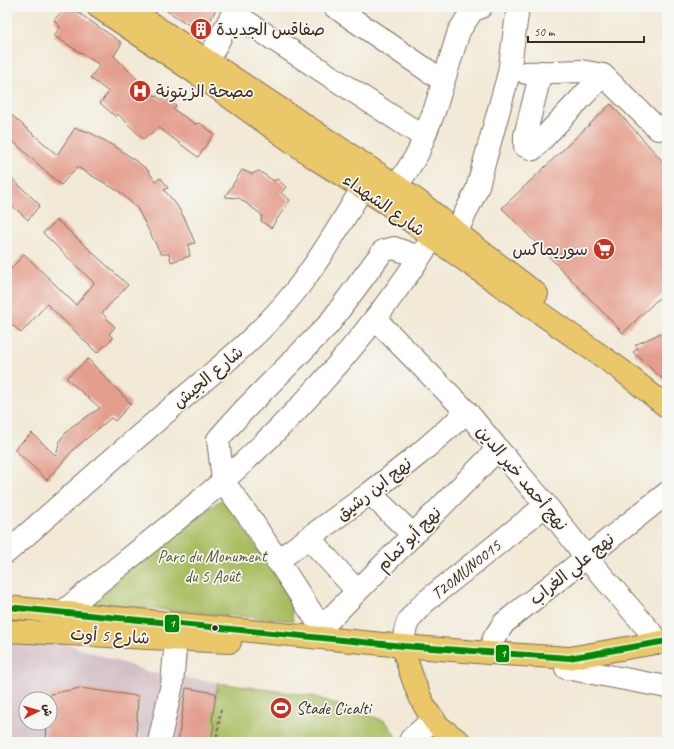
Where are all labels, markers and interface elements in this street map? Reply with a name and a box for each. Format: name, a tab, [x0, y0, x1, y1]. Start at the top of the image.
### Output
building icon: صفاقس الجديدة	[188, 16, 214, 42]
scale bar	[528, 18, 644, 44]
place label: صفاقس الجديدة	[216, 19, 325, 40]
text: 50 m	[534, 24, 556, 40]
hospital icon: مصحة الزيتونة	[127, 78, 153, 104]
place label: مصحة الزيتونة	[156, 81, 254, 103]
street label: شارع الشهداء	[338, 169, 429, 242]
supermarket icon: سوريماكس	[591, 236, 617, 262]
place label: سوريماكس	[513, 239, 588, 260]
street label: شارع الجيش	[168, 341, 248, 413]
street label: نهج أحمد خير الدين	[471, 421, 572, 536]
street label: نهج ابن رشيق	[332, 453, 417, 526]
street label: نهج أبو تمام	[372, 502, 447, 577]
street label: نهج علي الغراب	[525, 528, 621, 613]
street label: T20MUN0015	[427, 535, 506, 604]
park label: Parc du Monument du 5 Août	[157, 546, 269, 587]
line badge: 1	[164, 614, 180, 633]
text: 1	[170, 616, 176, 630]
street label: شارع 5 أوت	[70, 623, 150, 650]
unlabelled marker	[210, 623, 220, 633]
line badge: 1	[495, 644, 510, 663]
text: 1	[501, 646, 507, 660]
north arrow	[18, 691, 58, 731]
sports icon: Stade Cicalti	[268, 695, 294, 721]
place label: Stade Cicalti	[296, 698, 373, 719]
text: ش	[40, 703, 55, 717]

